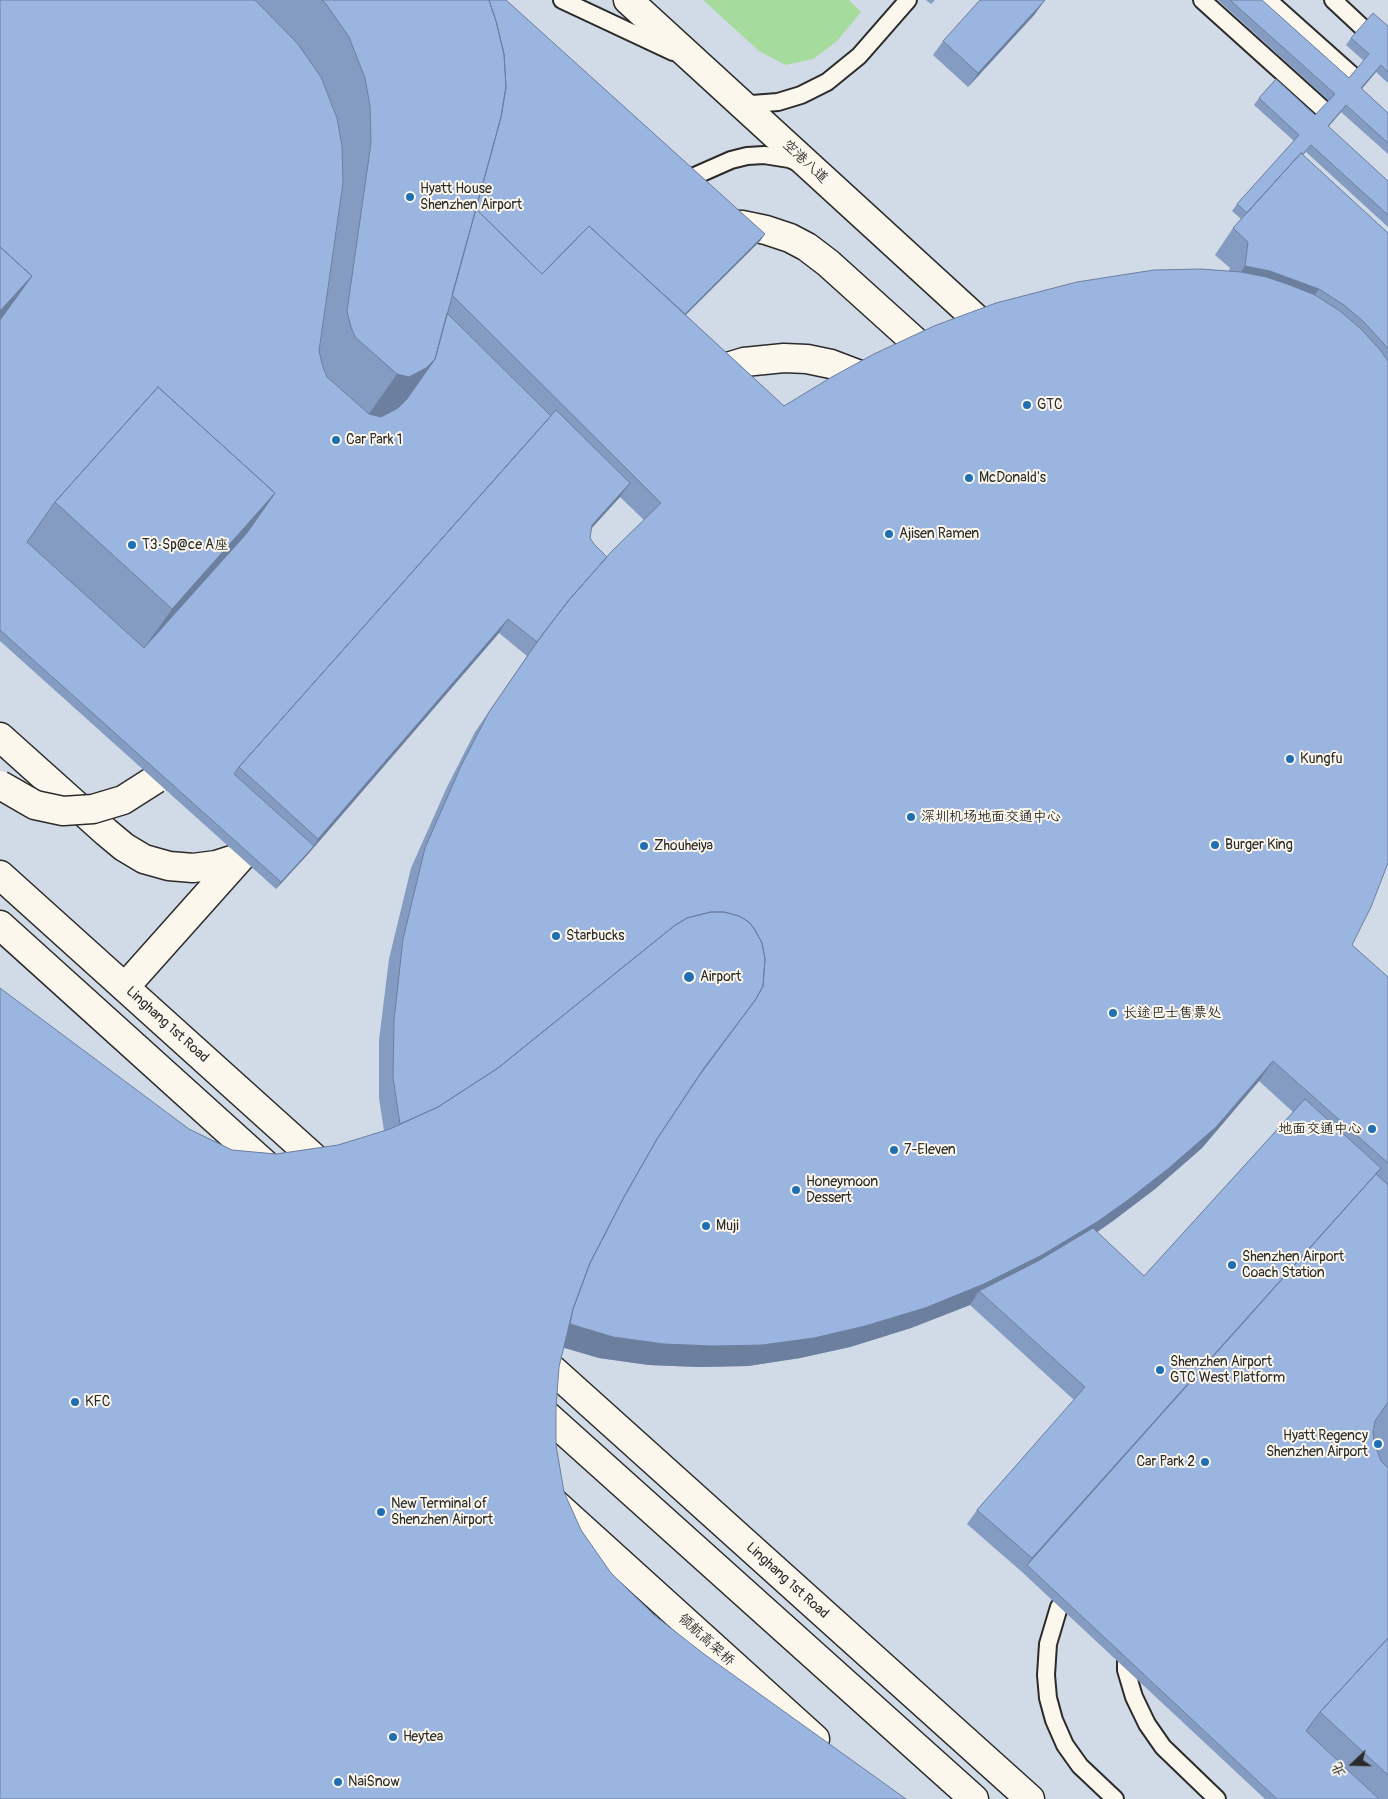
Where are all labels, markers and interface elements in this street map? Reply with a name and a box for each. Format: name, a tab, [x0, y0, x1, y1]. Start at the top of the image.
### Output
street label: 空港八道	[779, 137, 831, 187]
place label: Hyatt House Shenzhen Airport	[420, 181, 522, 213]
marker: Hyatt House Shenzhen Airport	[404, 191, 416, 203]
place label: GTC	[1037, 397, 1063, 413]
marker: GTC	[1021, 399, 1033, 411]
place label: Car Park 1	[346, 432, 402, 448]
marker: Car Park 1	[330, 434, 342, 446]
place label: McDonald's	[979, 470, 1046, 486]
marker: McDonald's	[963, 472, 975, 484]
place label: Ajisen Ramen	[899, 526, 979, 542]
marker: Ajisen Ramen	[883, 528, 895, 540]
place label: T3·Sp@ce A座	[142, 537, 228, 553]
marker: T3·Sp@ce A座	[126, 539, 138, 551]
place label: Kungfu	[1300, 751, 1343, 767]
marker: Kungfu	[1284, 753, 1296, 765]
place label: 深圳机场地面交通中心	[921, 809, 1061, 825]
marker: 深圳机场地面交通中心	[905, 811, 917, 823]
place label: Burger King	[1225, 837, 1293, 853]
place label: Zhouheiya	[654, 838, 713, 854]
marker: Burger King	[1209, 839, 1221, 851]
marker: Zhouheiya	[638, 840, 650, 852]
place label: Starbucks	[566, 928, 624, 944]
marker: Starbucks	[550, 930, 562, 942]
place label: Airport	[700, 969, 741, 985]
marker: Airport	[682, 970, 696, 984]
street label: Linghang 1st Road	[122, 983, 212, 1067]
place label: 长途巴士售票处	[1123, 1005, 1221, 1021]
marker: 长途巴士售票处	[1107, 1007, 1119, 1019]
place label: 地面交通中心	[1278, 1121, 1362, 1137]
marker: 地面交通中心	[1366, 1123, 1378, 1135]
place label: 7-Eleven	[904, 1142, 956, 1158]
marker: 7-Eleven	[888, 1144, 900, 1156]
place label: Honeymoon Dessert	[806, 1174, 878, 1206]
marker: Honeymoon Dessert	[790, 1184, 802, 1196]
place label: Muji	[716, 1218, 739, 1234]
marker: Muji	[700, 1220, 712, 1232]
place label: Shenzhen Airport Coach Station	[1242, 1249, 1344, 1282]
marker: Shenzhen Airport Coach Station	[1226, 1259, 1238, 1271]
place label: Shenzhen Airport GTC West Platform	[1170, 1354, 1285, 1386]
marker: Shenzhen Airport GTC West Platform	[1154, 1364, 1166, 1376]
place label: KFC	[85, 1394, 111, 1410]
marker: KFC	[69, 1396, 81, 1408]
place label: Hyatt Regency Shenzhen Airport	[1266, 1428, 1368, 1460]
marker: Hyatt Regency Shenzhen Airport	[1372, 1438, 1384, 1450]
place label: Car Park 2	[1136, 1454, 1195, 1470]
marker: Car Park 2	[1199, 1456, 1211, 1468]
place label: New Terminal of Shenzhen Airport	[391, 1496, 493, 1528]
marker: New Terminal of Shenzhen Airport	[375, 1506, 387, 1518]
street label: Linghang 1st Road	[742, 1539, 832, 1623]
street label: 领航高架桥	[674, 1610, 738, 1670]
place label: Heytea	[403, 1729, 443, 1745]
marker: Heytea	[387, 1731, 399, 1743]
north arrow	[1328, 1739, 1378, 1789]
text: 北	[1328, 1760, 1349, 1779]
place label: NaiSnow	[348, 1774, 400, 1790]
marker: NaiSnow	[332, 1776, 344, 1788]

